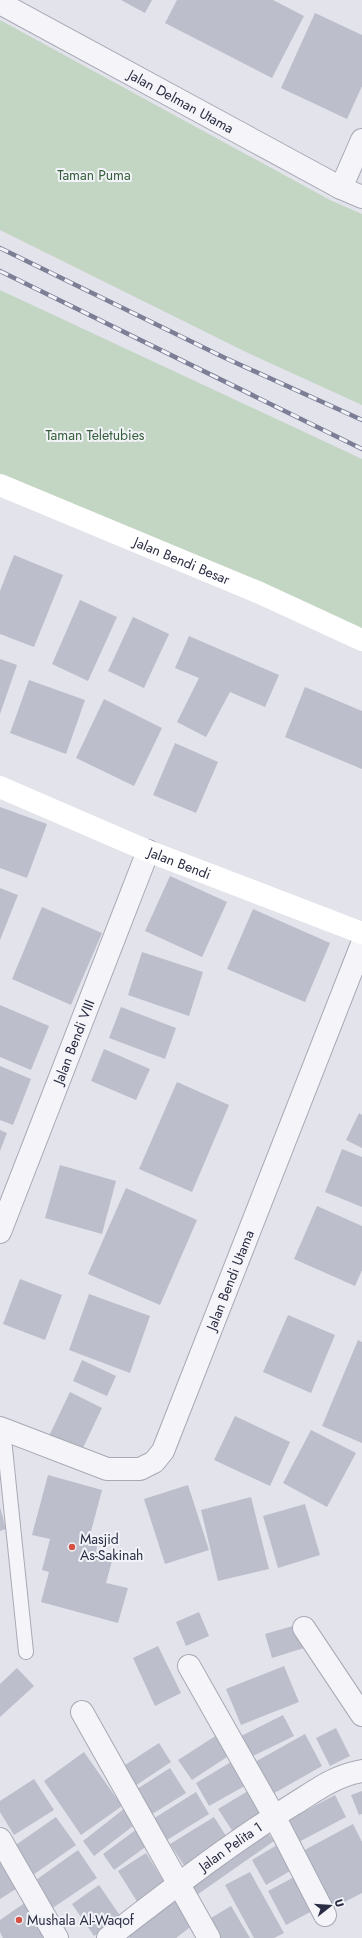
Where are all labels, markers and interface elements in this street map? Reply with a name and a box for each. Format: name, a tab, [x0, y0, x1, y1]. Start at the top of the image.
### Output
street label: Jalan Delman Utama	[123, 64, 237, 138]
park label: Taman Puma	[57, 165, 131, 185]
park label: Taman Teletubies	[46, 425, 145, 445]
street label: Jalan Bendi Besar	[129, 531, 233, 589]
street label: Jalan Bendi	[143, 841, 214, 884]
street label: Jalan Bendi VIII	[48, 997, 99, 1089]
street label: Jalan Bendi Utama	[201, 1227, 259, 1335]
place label: Masjid As-Sakinah	[80, 1529, 143, 1565]
marker: Masjid As-Sakinah	[67, 1542, 77, 1552]
street label: Jalan Pelita 1	[193, 1817, 266, 1877]
north arrow	[310, 1886, 350, 1926]
text: U	[331, 1897, 348, 1909]
place label: Mushala Al-Waqof	[27, 1910, 135, 1930]
marker: Mushala Al-Waqof	[14, 1915, 24, 1925]

